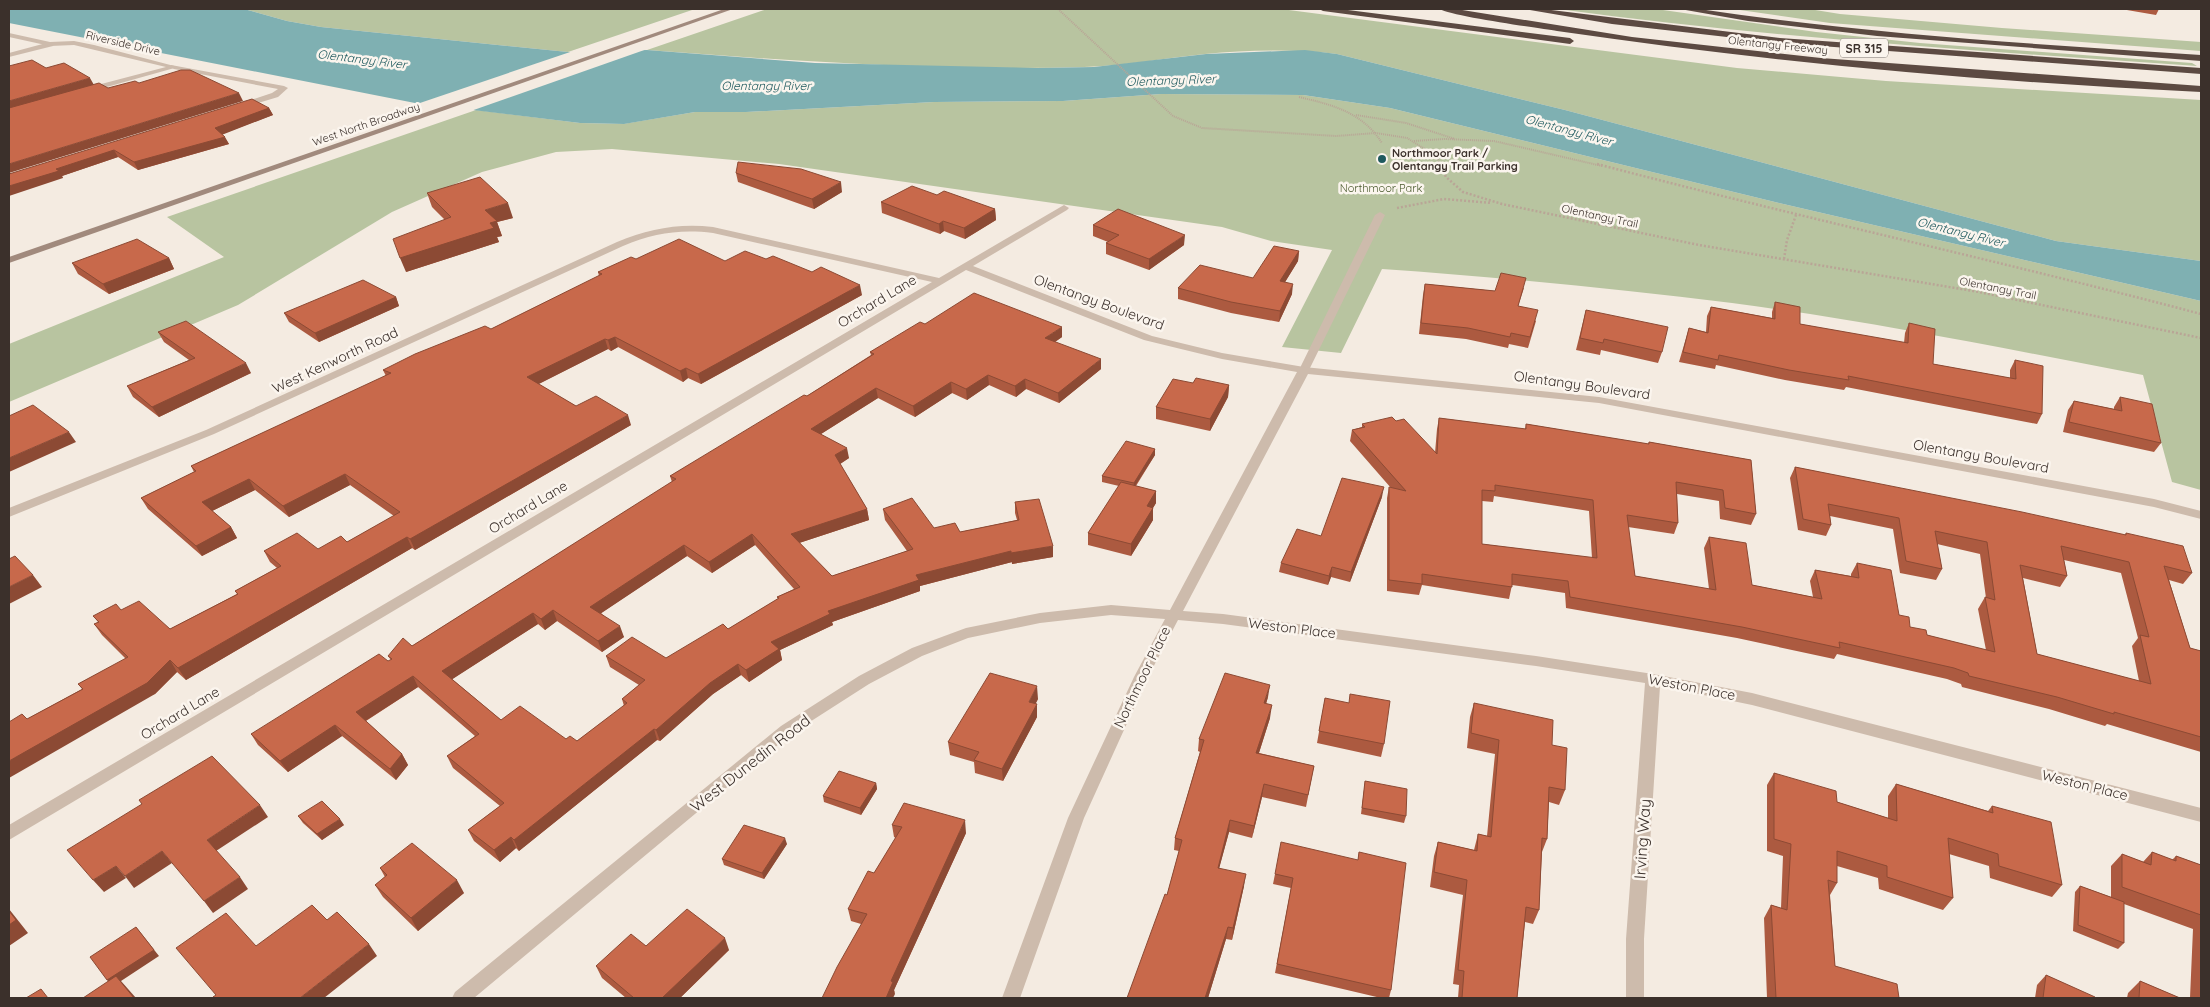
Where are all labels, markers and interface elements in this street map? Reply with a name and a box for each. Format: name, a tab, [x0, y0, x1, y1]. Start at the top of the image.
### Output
street label: Riverside Drive	[84, 28, 162, 58]
street label: Olentangy Freeway	[1728, 33, 1828, 57]
road number: SR 315	[1840, 38, 1888, 58]
water label: Olentangy River	[317, 46, 409, 72]
water label: Olentangy River	[1126, 71, 1217, 89]
water label: Olentangy River	[721, 78, 812, 93]
street label: West North Broadway	[310, 99, 422, 149]
water label: Olentangy River	[1524, 111, 1616, 149]
place label: Northmoor Park / Olentangy Trail Parking	[1392, 146, 1518, 173]
marker: Northmoor Park / Olentangy Trail Parking	[1376, 153, 1388, 165]
park label: Northmoor Park	[1340, 181, 1422, 195]
street label: Olentangy Trail	[1560, 201, 1640, 231]
water label: Olentangy River	[1916, 214, 2008, 250]
street label: Orchard Lane	[834, 270, 920, 332]
street label: Olentangy Boulevard	[1031, 270, 1167, 334]
street label: Olentangy Trail	[1958, 274, 2038, 302]
street label: West Kenworth Road	[269, 323, 401, 397]
street label: Olentangy Boulevard	[1513, 367, 1651, 403]
street label: Olentangy Boulevard	[1912, 435, 2050, 477]
street label: Orchard Lane	[485, 476, 571, 538]
street label: Weston Place	[1247, 614, 1337, 642]
street label: Northmoor Place	[1110, 623, 1174, 731]
street label: Weston Place	[1647, 670, 1737, 704]
street label: Orchard Lane	[137, 682, 223, 744]
street label: West Dunedin Road	[686, 710, 814, 816]
street label: Weston Place	[2040, 766, 2130, 804]
street label: Irving Way	[1629, 798, 1655, 880]

